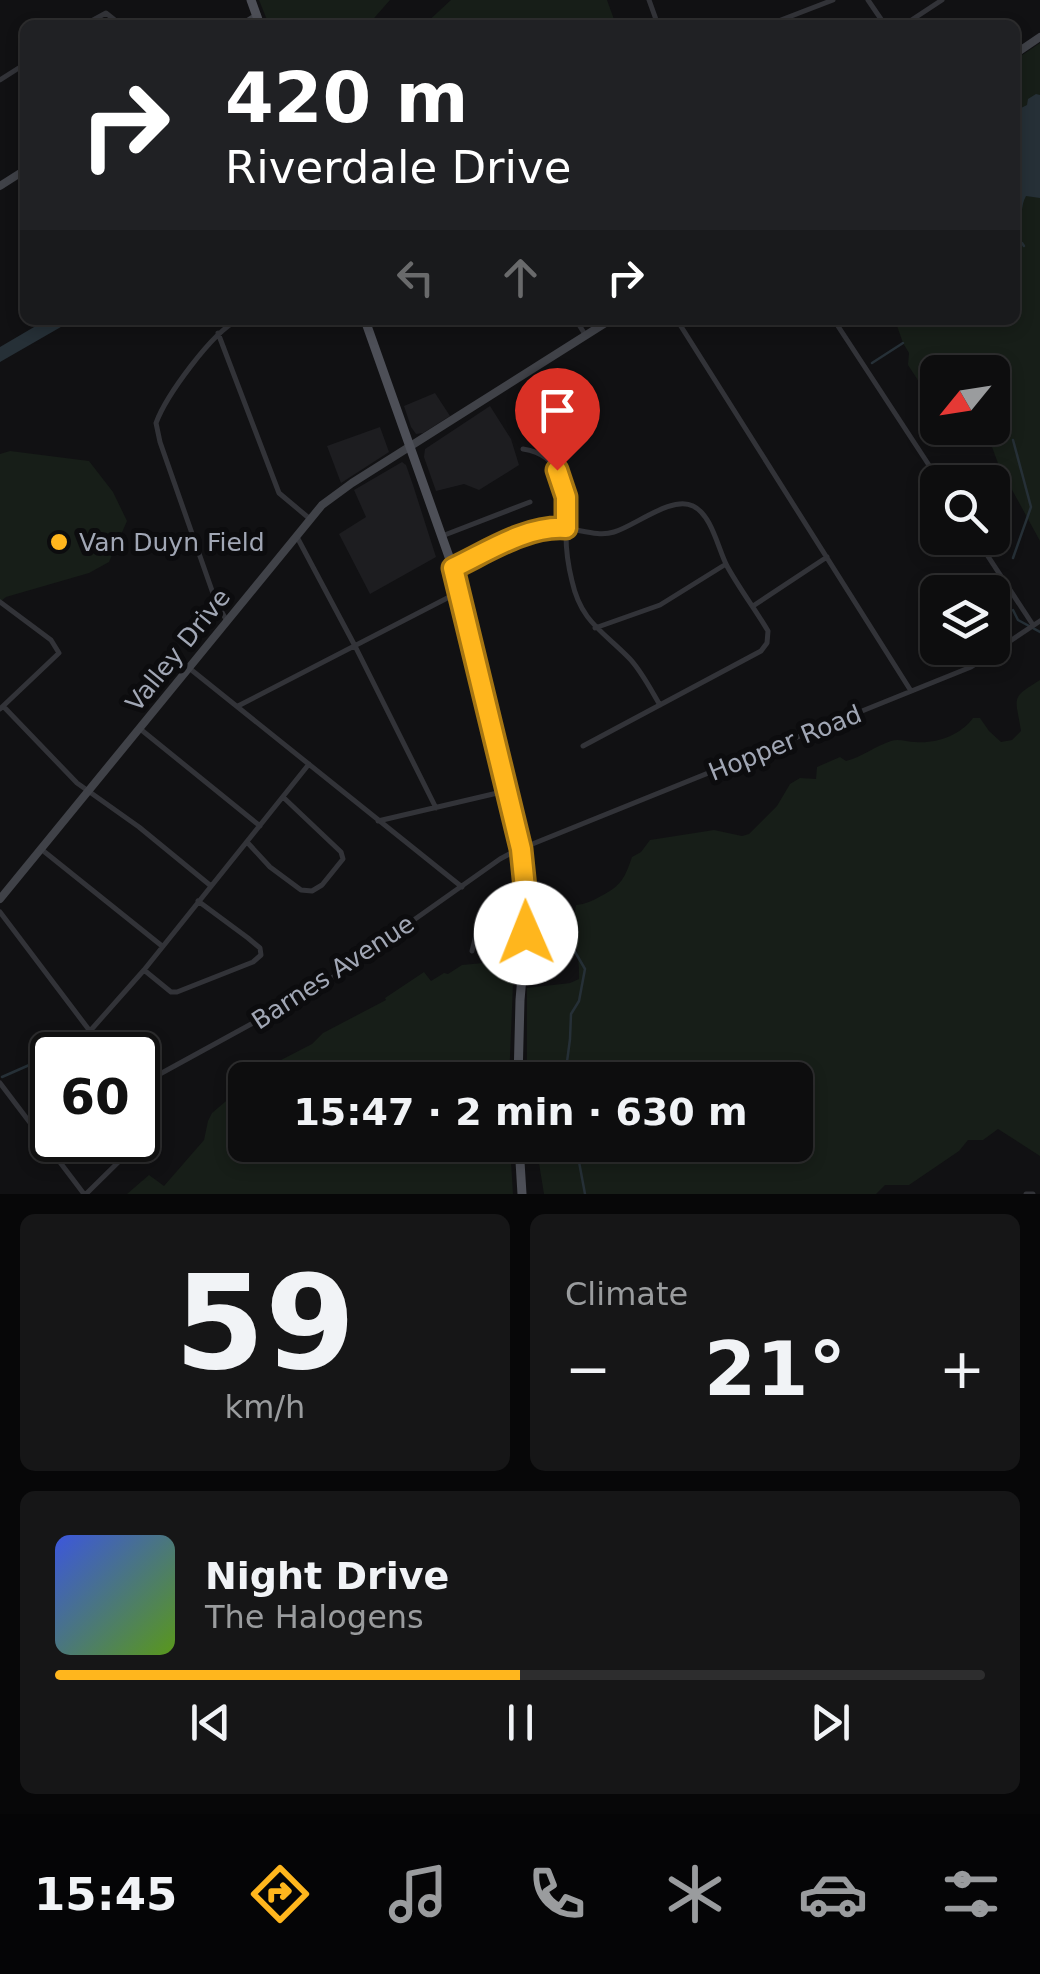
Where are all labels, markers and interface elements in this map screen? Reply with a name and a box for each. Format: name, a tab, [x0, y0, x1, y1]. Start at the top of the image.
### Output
text: 420 m	[225, 57, 468, 139]
icon: right	[60, 60, 190, 190]
text: Riverdale Drive	[225, 141, 571, 194]
icon: left	[388, 250, 443, 305]
icon: ahead	[493, 250, 548, 305]
icon: right	[598, 250, 653, 305]
north arrow	[920, 355, 1010, 445]
map controls	[920, 355, 1010, 665]
pin	[515, 368, 600, 471]
icon: arrive	[530, 383, 585, 438]
button: search	[920, 465, 1010, 555]
place label: Van Duyn Field	[79, 528, 265, 557]
marker: Van Duyn Field	[48, 531, 70, 553]
button: layers	[920, 575, 1010, 665]
street label: Valley Drive	[120, 583, 236, 717]
street label: Hopper Road	[704, 699, 866, 787]
position arrow	[474, 881, 578, 985]
street label: Barnes Avenue	[247, 909, 419, 1035]
speed limit sign: 60	[30, 1032, 160, 1162]
text: 15:47 · 2 min · 630 m	[293, 1090, 748, 1134]
text: 59	[175, 1247, 355, 1399]
text: Climate	[565, 1275, 688, 1313]
text: 21°	[704, 1325, 846, 1413]
text: −	[565, 1337, 611, 1401]
text: +	[939, 1337, 985, 1401]
text: km/h	[225, 1388, 305, 1426]
text: Night Drive	[205, 1554, 449, 1598]
text: The Halogens	[205, 1598, 424, 1636]
icon: previous	[183, 1695, 238, 1750]
icon: pause	[493, 1695, 548, 1750]
icon: next	[803, 1695, 858, 1750]
icon: directions	[245, 1859, 315, 1929]
icon: music	[383, 1859, 453, 1929]
icon: phone	[522, 1859, 592, 1929]
icon: climate	[660, 1859, 730, 1929]
icon: car	[798, 1859, 868, 1929]
icon: filters	[936, 1859, 1006, 1929]
text: 15:45	[34, 1868, 177, 1921]

